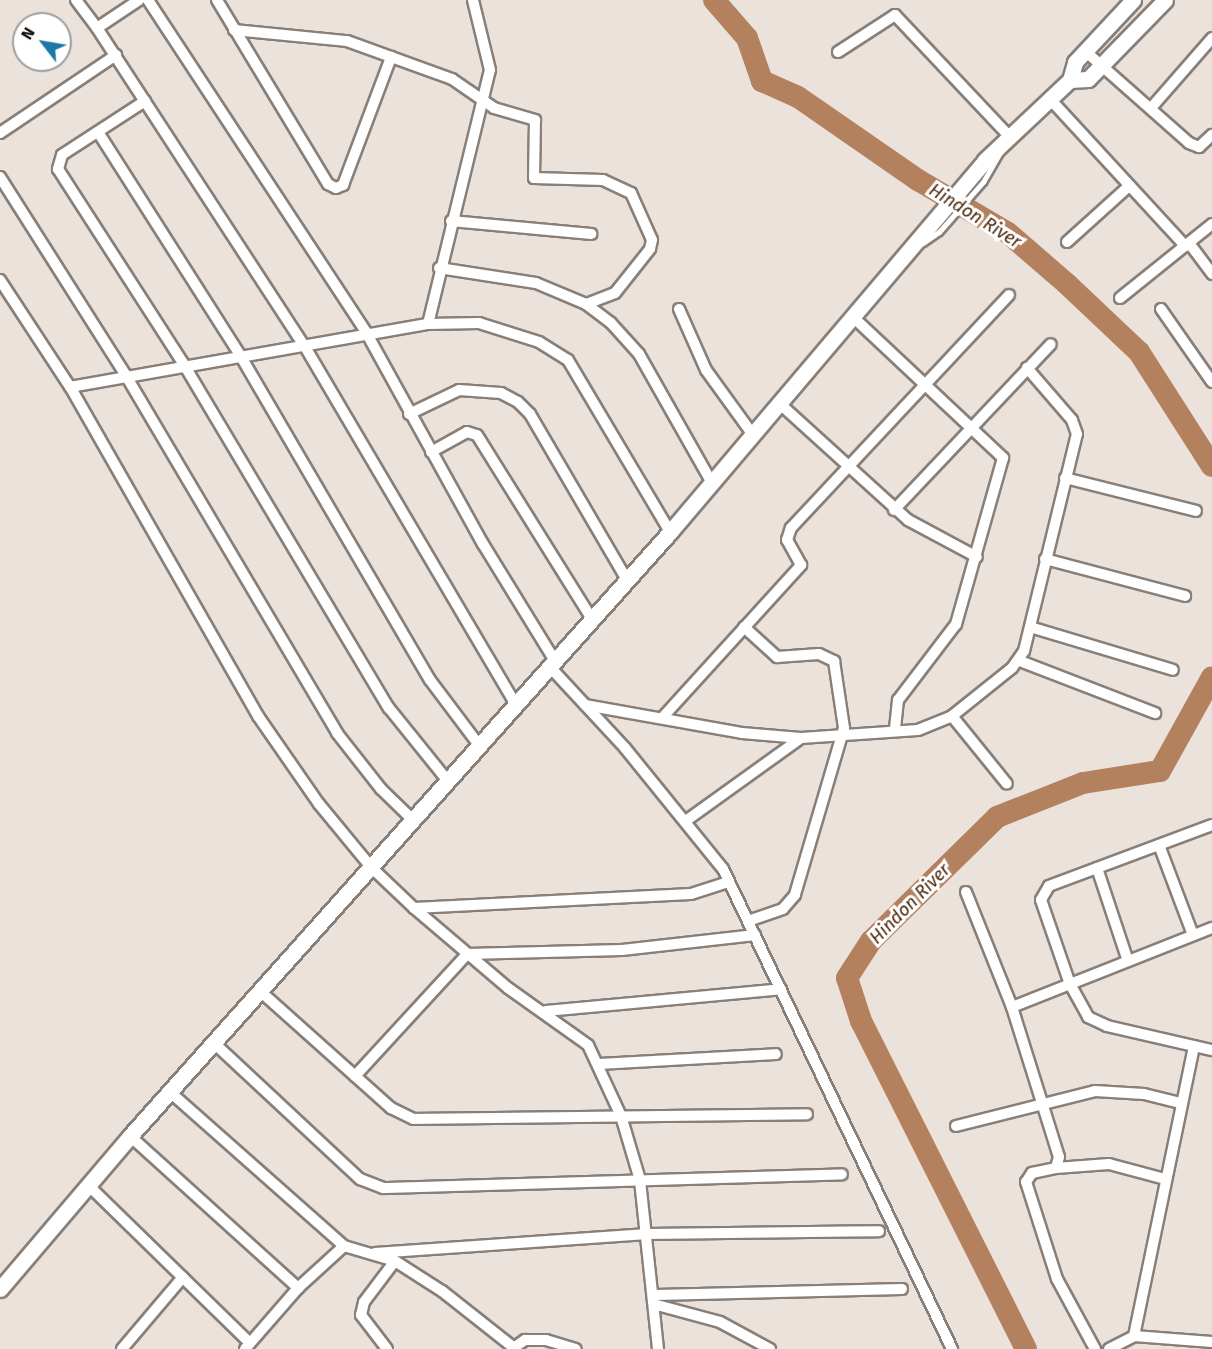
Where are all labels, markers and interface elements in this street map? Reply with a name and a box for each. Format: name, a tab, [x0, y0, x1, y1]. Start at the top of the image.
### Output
north arrow	[12, 12, 72, 72]
text: N	[17, 24, 39, 43]
water label: Hindon River	[925, 179, 1025, 253]
water label: Hindon River	[865, 859, 955, 949]

